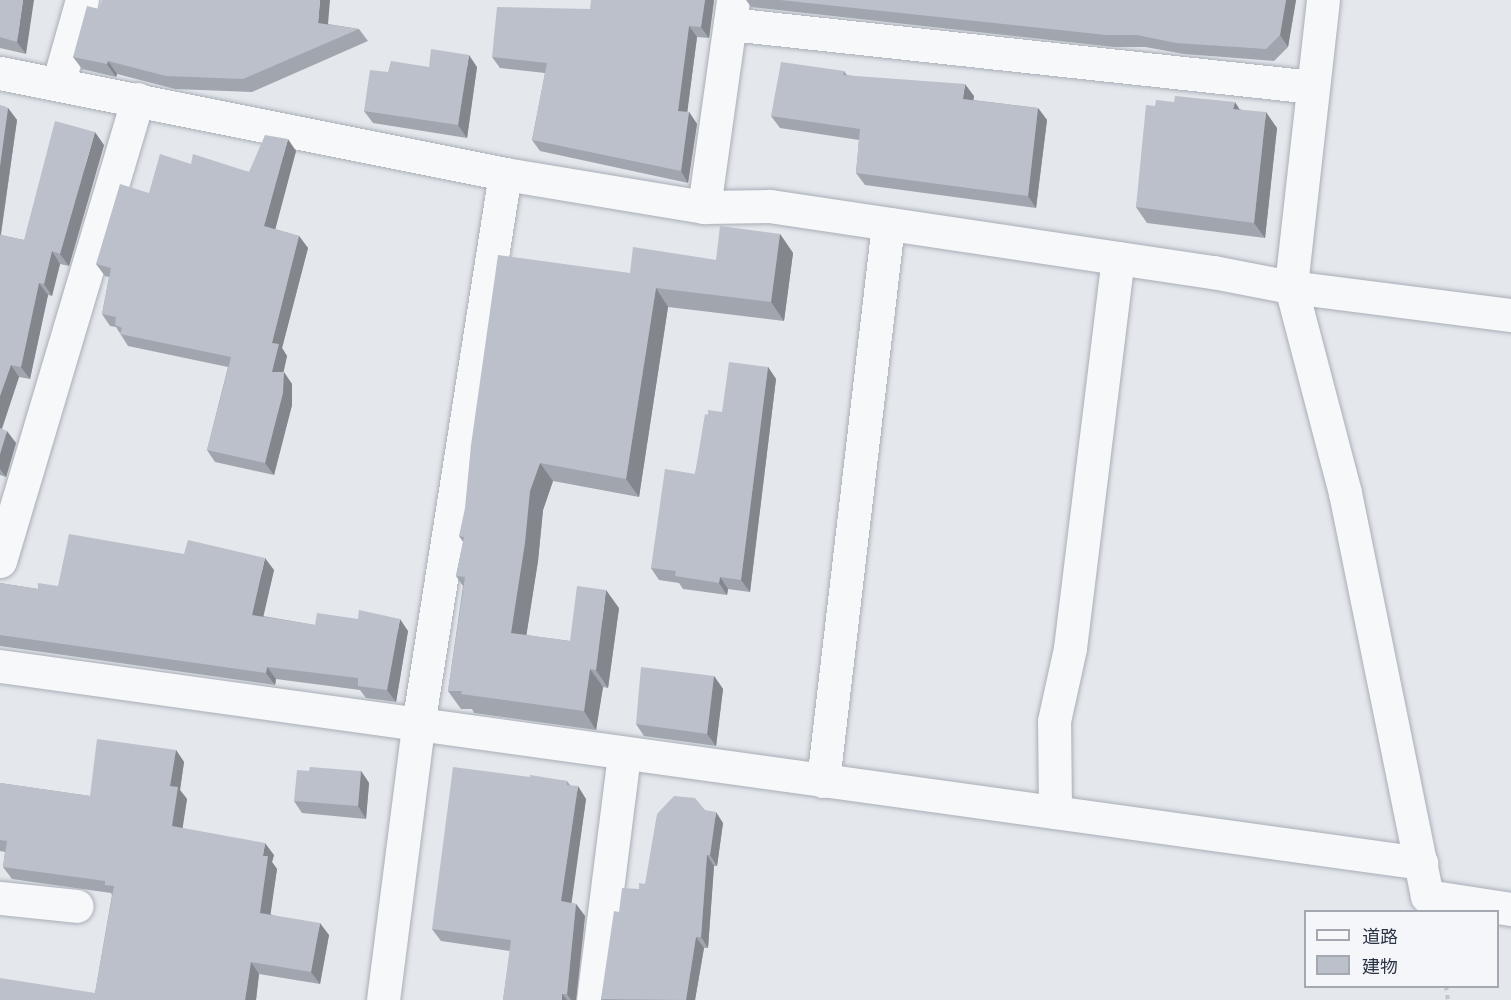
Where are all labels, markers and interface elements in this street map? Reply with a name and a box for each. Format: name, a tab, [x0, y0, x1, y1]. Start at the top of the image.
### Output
legend	[1304, 910, 1499, 988]
text: 道路	[1362, 927, 1398, 947]
text: 建物	[1362, 957, 1398, 977]

